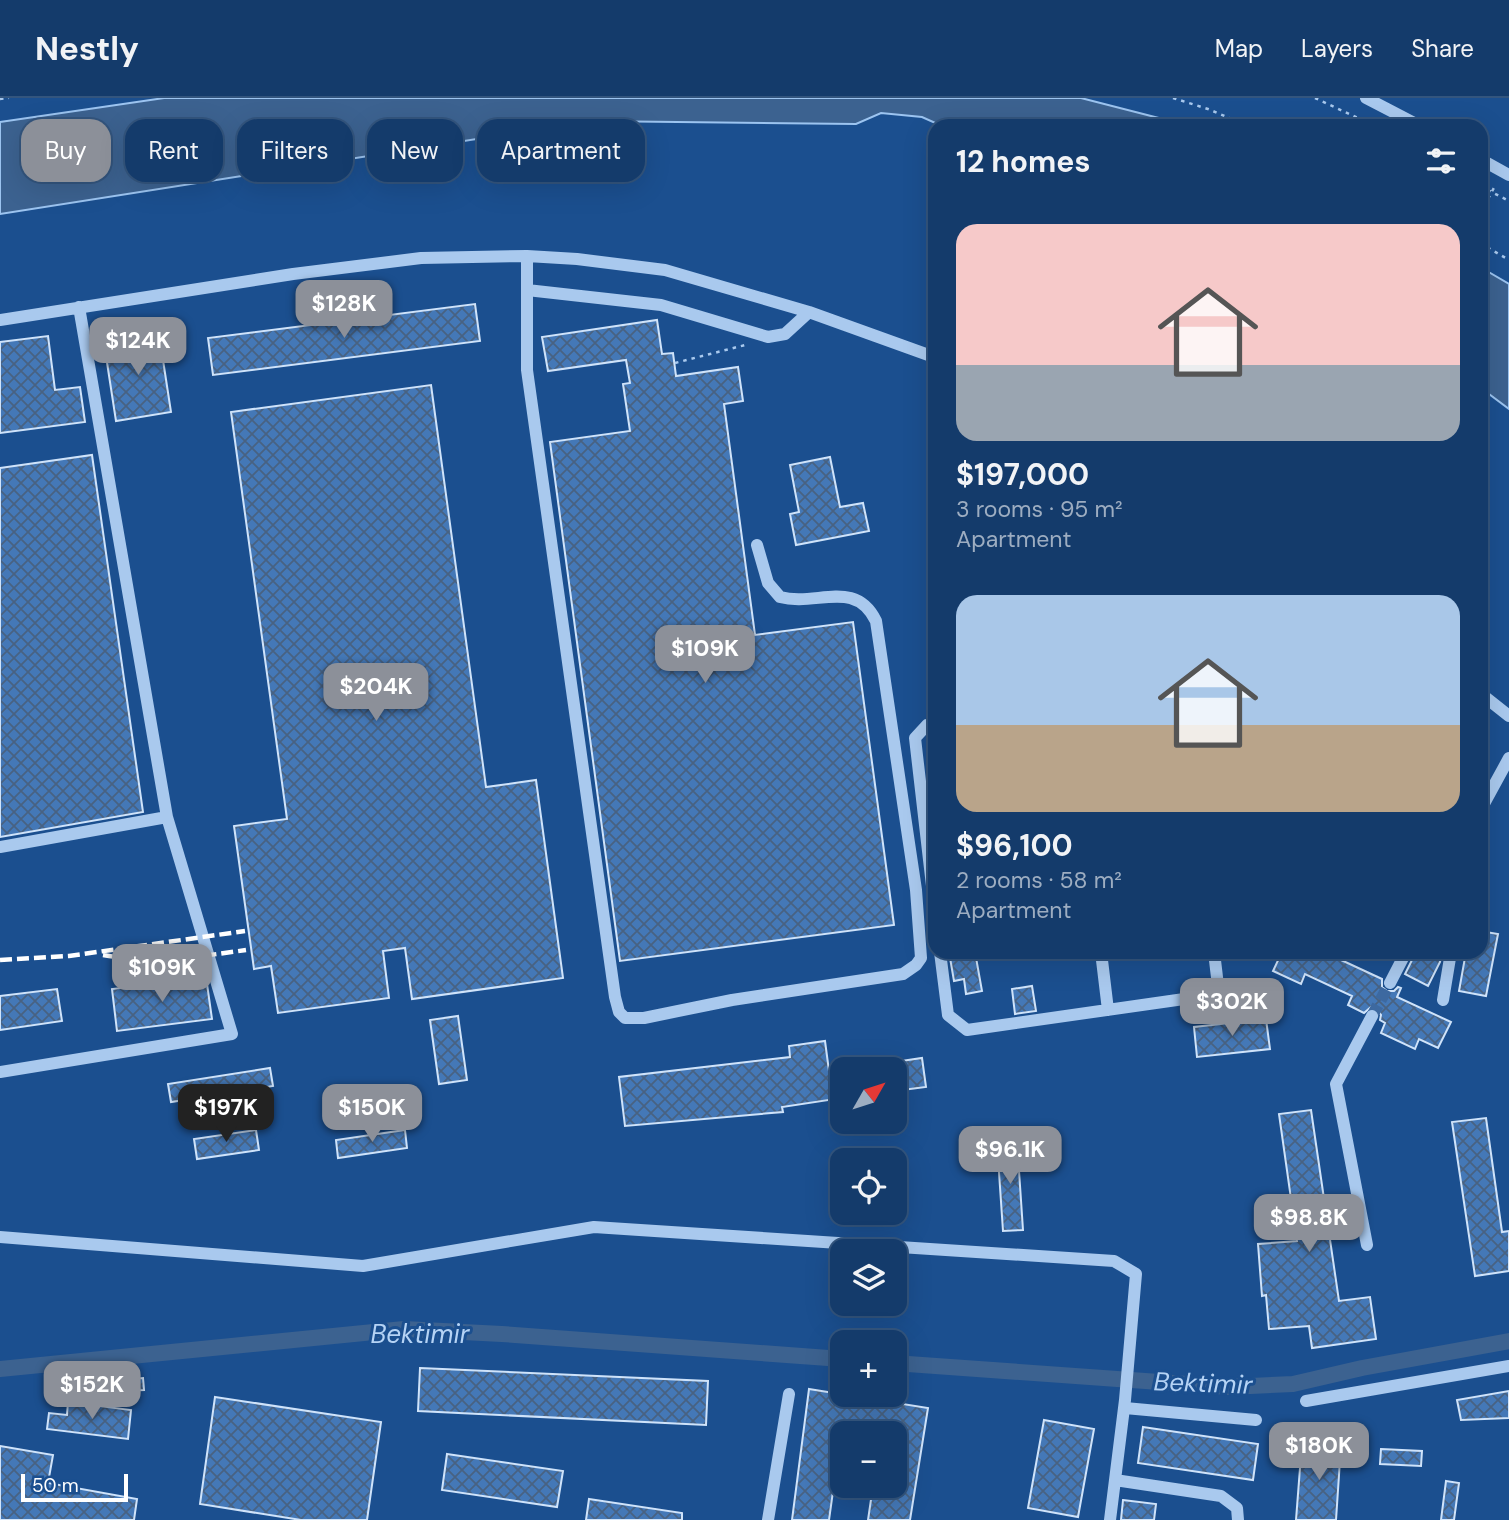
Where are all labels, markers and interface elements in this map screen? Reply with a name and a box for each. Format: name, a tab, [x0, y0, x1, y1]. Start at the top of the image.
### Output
text: Nestly	[35, 27, 139, 70]
text: Map	[1215, 33, 1263, 64]
text: Layers	[1301, 33, 1373, 64]
text: Share	[1411, 33, 1474, 64]
chip: Buy	[21, 119, 111, 182]
chip: Rent	[125, 119, 223, 182]
chip: Filters	[237, 119, 353, 182]
chip: New	[367, 119, 463, 182]
chip: Apartment	[477, 119, 645, 182]
text: 12 homes	[956, 142, 1090, 181]
icon: filters	[1422, 142, 1460, 180]
icon: home	[1145, 269, 1271, 395]
pin: $128K	[295, 280, 393, 340]
text: $128K	[312, 288, 376, 318]
pin: $124K	[89, 317, 187, 377]
text: $124K	[105, 325, 171, 355]
text: $197,000	[956, 455, 1089, 494]
text: 3 rooms · 95 m²	[956, 494, 1123, 524]
text: Apartment	[956, 524, 1071, 554]
pin: $109K	[656, 626, 754, 685]
text: $109K	[671, 633, 739, 663]
icon: home	[1145, 640, 1271, 766]
pin: $204K	[327, 664, 425, 723]
text: $204K	[339, 671, 413, 701]
text: $96,100	[956, 826, 1073, 865]
text: 2 rooms · 58 m²	[956, 865, 1122, 895]
text: Apartment	[956, 895, 1071, 925]
pin: $109K	[113, 944, 211, 1004]
text: $109K	[128, 952, 196, 982]
pin: $302K	[1183, 978, 1281, 1038]
text: $302K	[1196, 986, 1268, 1016]
north arrow	[830, 1057, 906, 1134]
map controls	[830, 1057, 907, 1498]
pin: $197K	[177, 1084, 275, 1144]
pin: $150K	[323, 1084, 421, 1144]
text: $197K	[194, 1092, 258, 1122]
text: $150K	[338, 1092, 406, 1122]
pin: $96.1K	[953, 1126, 1067, 1186]
text: $96.1K	[975, 1134, 1045, 1164]
button: locate	[830, 1148, 907, 1225]
pin: $98.8K	[1252, 1194, 1366, 1254]
text: $98.8K	[1270, 1202, 1348, 1232]
button: layers	[830, 1239, 907, 1316]
water label: Bektimir	[370, 1317, 471, 1351]
button: +	[830, 1330, 907, 1407]
pin: $152K	[43, 1362, 141, 1421]
water label: Bektimir	[1153, 1364, 1254, 1402]
text: $152K	[60, 1369, 124, 1399]
button: −	[830, 1421, 907, 1498]
pin: $180K	[1270, 1422, 1368, 1482]
text: $180K	[1285, 1430, 1353, 1460]
scale bar	[21, 1471, 128, 1503]
text: 50 m	[32, 1473, 79, 1498]

